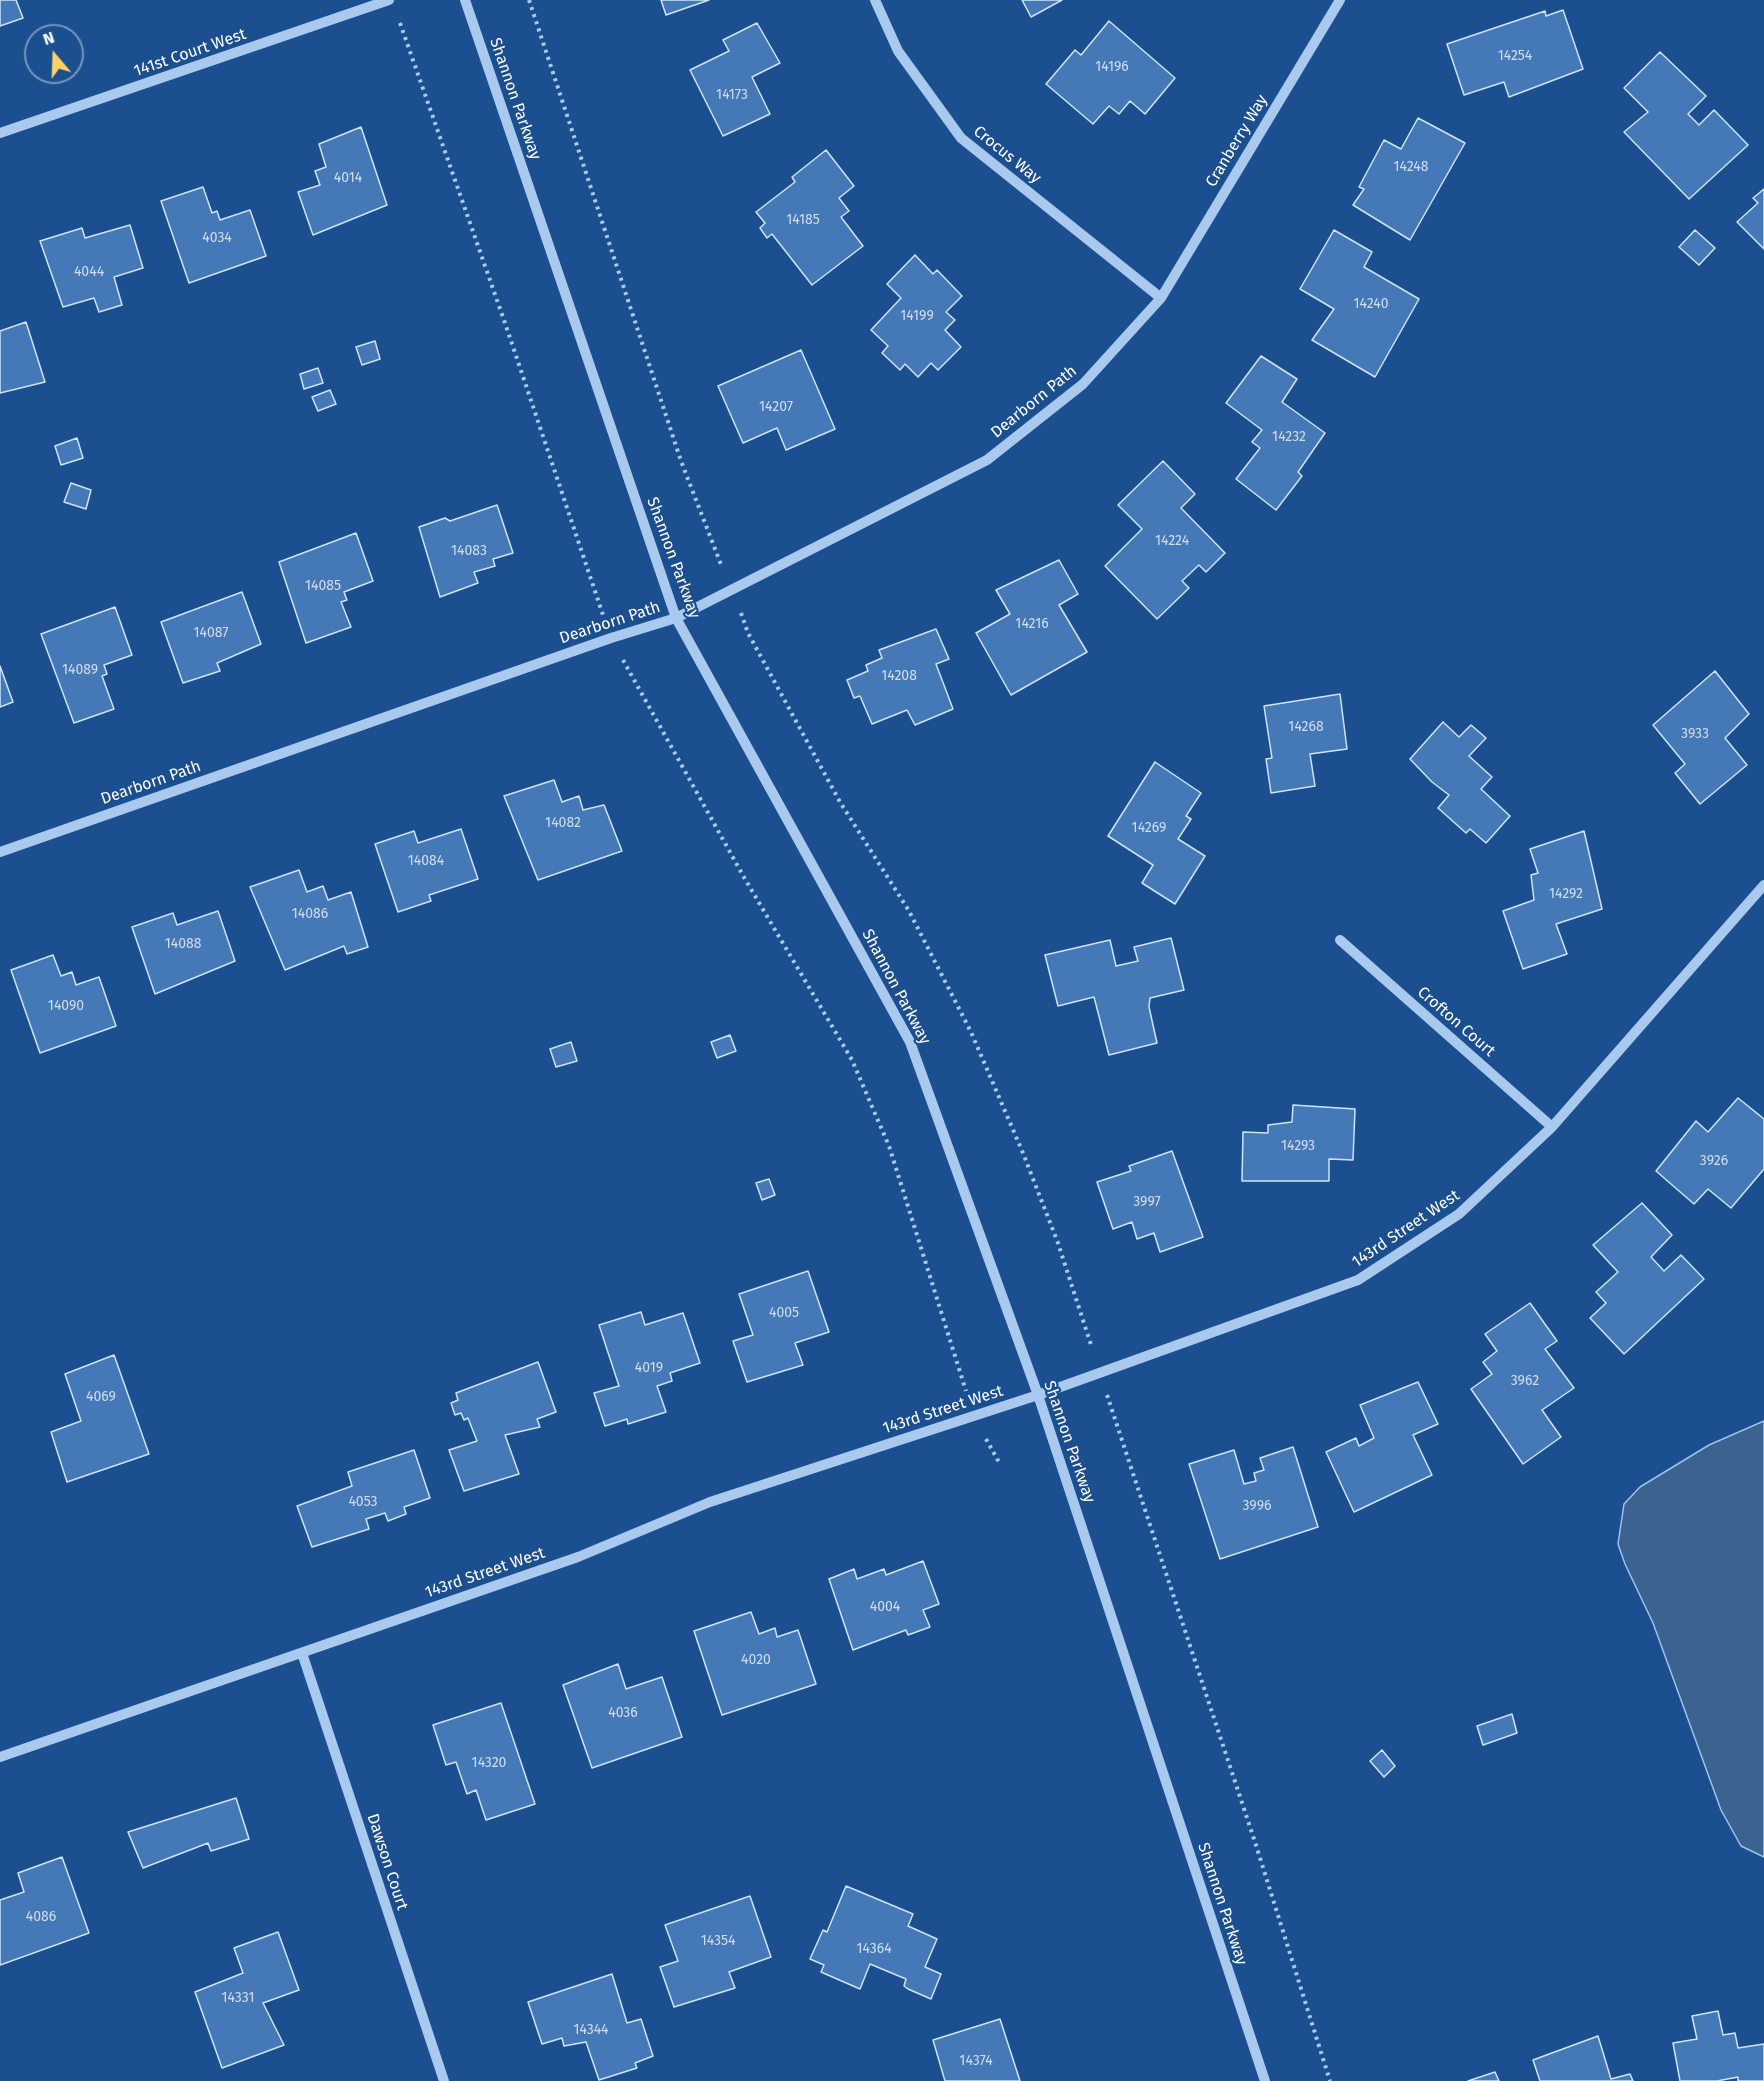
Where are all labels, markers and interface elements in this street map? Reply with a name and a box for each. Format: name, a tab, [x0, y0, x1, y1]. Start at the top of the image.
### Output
north arrow	[24, 24, 84, 84]
street label: 141st Court West	[131, 25, 249, 81]
text: N	[41, 28, 57, 49]
street label: Shannon Parkway	[485, 36, 545, 162]
house number: 14254	[1498, 48, 1532, 64]
house number: 14196	[1095, 59, 1129, 75]
house number: 14173	[716, 87, 748, 103]
street label: Cranberry Way	[1202, 91, 1272, 191]
street label: Crocus Way	[969, 122, 1045, 188]
house number: 14248	[1394, 159, 1428, 175]
house number: 4014	[334, 170, 362, 186]
house number: 14185	[786, 212, 820, 228]
house number: 4034	[202, 230, 232, 246]
house number: 4044	[74, 264, 104, 280]
house number: 14240	[1353, 296, 1389, 312]
house number: 14199	[900, 308, 934, 324]
street label: Dearborn Path	[987, 362, 1081, 442]
house number: 14207	[759, 399, 793, 415]
house number: 14232	[1272, 429, 1306, 445]
street label: Shannon Parkway	[642, 495, 704, 621]
house number: 14224	[1155, 533, 1189, 549]
house number: 14083	[451, 543, 487, 559]
house number: 14085	[305, 578, 341, 594]
street label: Dearborn Path	[557, 598, 663, 648]
house number: 14216	[1015, 616, 1049, 632]
house number: 14087	[193, 625, 229, 641]
house number: 14089	[62, 662, 98, 678]
house number: 14208	[881, 668, 917, 684]
house number: 14268	[1288, 719, 1324, 735]
house number: 3933	[1681, 726, 1709, 742]
street label: Dearborn Path	[98, 757, 204, 809]
house number: 14082	[545, 815, 581, 831]
house number: 14269	[1132, 820, 1166, 836]
house number: 14084	[408, 853, 444, 869]
house number: 14292	[1549, 886, 1583, 902]
house number: 14086	[292, 906, 328, 922]
street label: Shannon Parkway	[858, 926, 934, 1048]
house number: 14088	[165, 936, 201, 952]
street label: Crofton Court	[1413, 983, 1499, 1061]
house number: 14090	[48, 998, 84, 1014]
house number: 14293	[1281, 1138, 1315, 1154]
house number: 3926	[1700, 1153, 1728, 1169]
street label: 143rd Street West	[1349, 1186, 1463, 1272]
house number: 3997	[1133, 1194, 1161, 1210]
house number: 4005	[769, 1305, 799, 1321]
house number: 4019	[635, 1360, 663, 1376]
house number: 3962	[1511, 1373, 1539, 1389]
street label: Shannon Parkway	[1039, 1379, 1099, 1505]
street label: 143rd Street West	[880, 1382, 1006, 1438]
house number: 4069	[86, 1389, 116, 1405]
house number: 4053	[348, 1494, 378, 1510]
house number: 3996	[1243, 1498, 1271, 1514]
street label: 143rd Street West	[423, 1544, 547, 1602]
house number: 4004	[870, 1599, 900, 1615]
house number: 4020	[741, 1652, 771, 1668]
house number: 4036	[608, 1705, 638, 1721]
house number: 14320	[472, 1755, 506, 1771]
street label: Dawson Court	[362, 1812, 412, 1912]
street label: Shannon Parkway	[1193, 1840, 1251, 1968]
house number: 4086	[26, 1909, 56, 1925]
house number: 14354	[701, 1933, 735, 1949]
house number: 14364	[856, 1941, 892, 1957]
house number: 14331	[222, 1990, 254, 2006]
house number: 14344	[573, 2022, 609, 2038]
house number: 14374	[959, 2053, 993, 2069]

